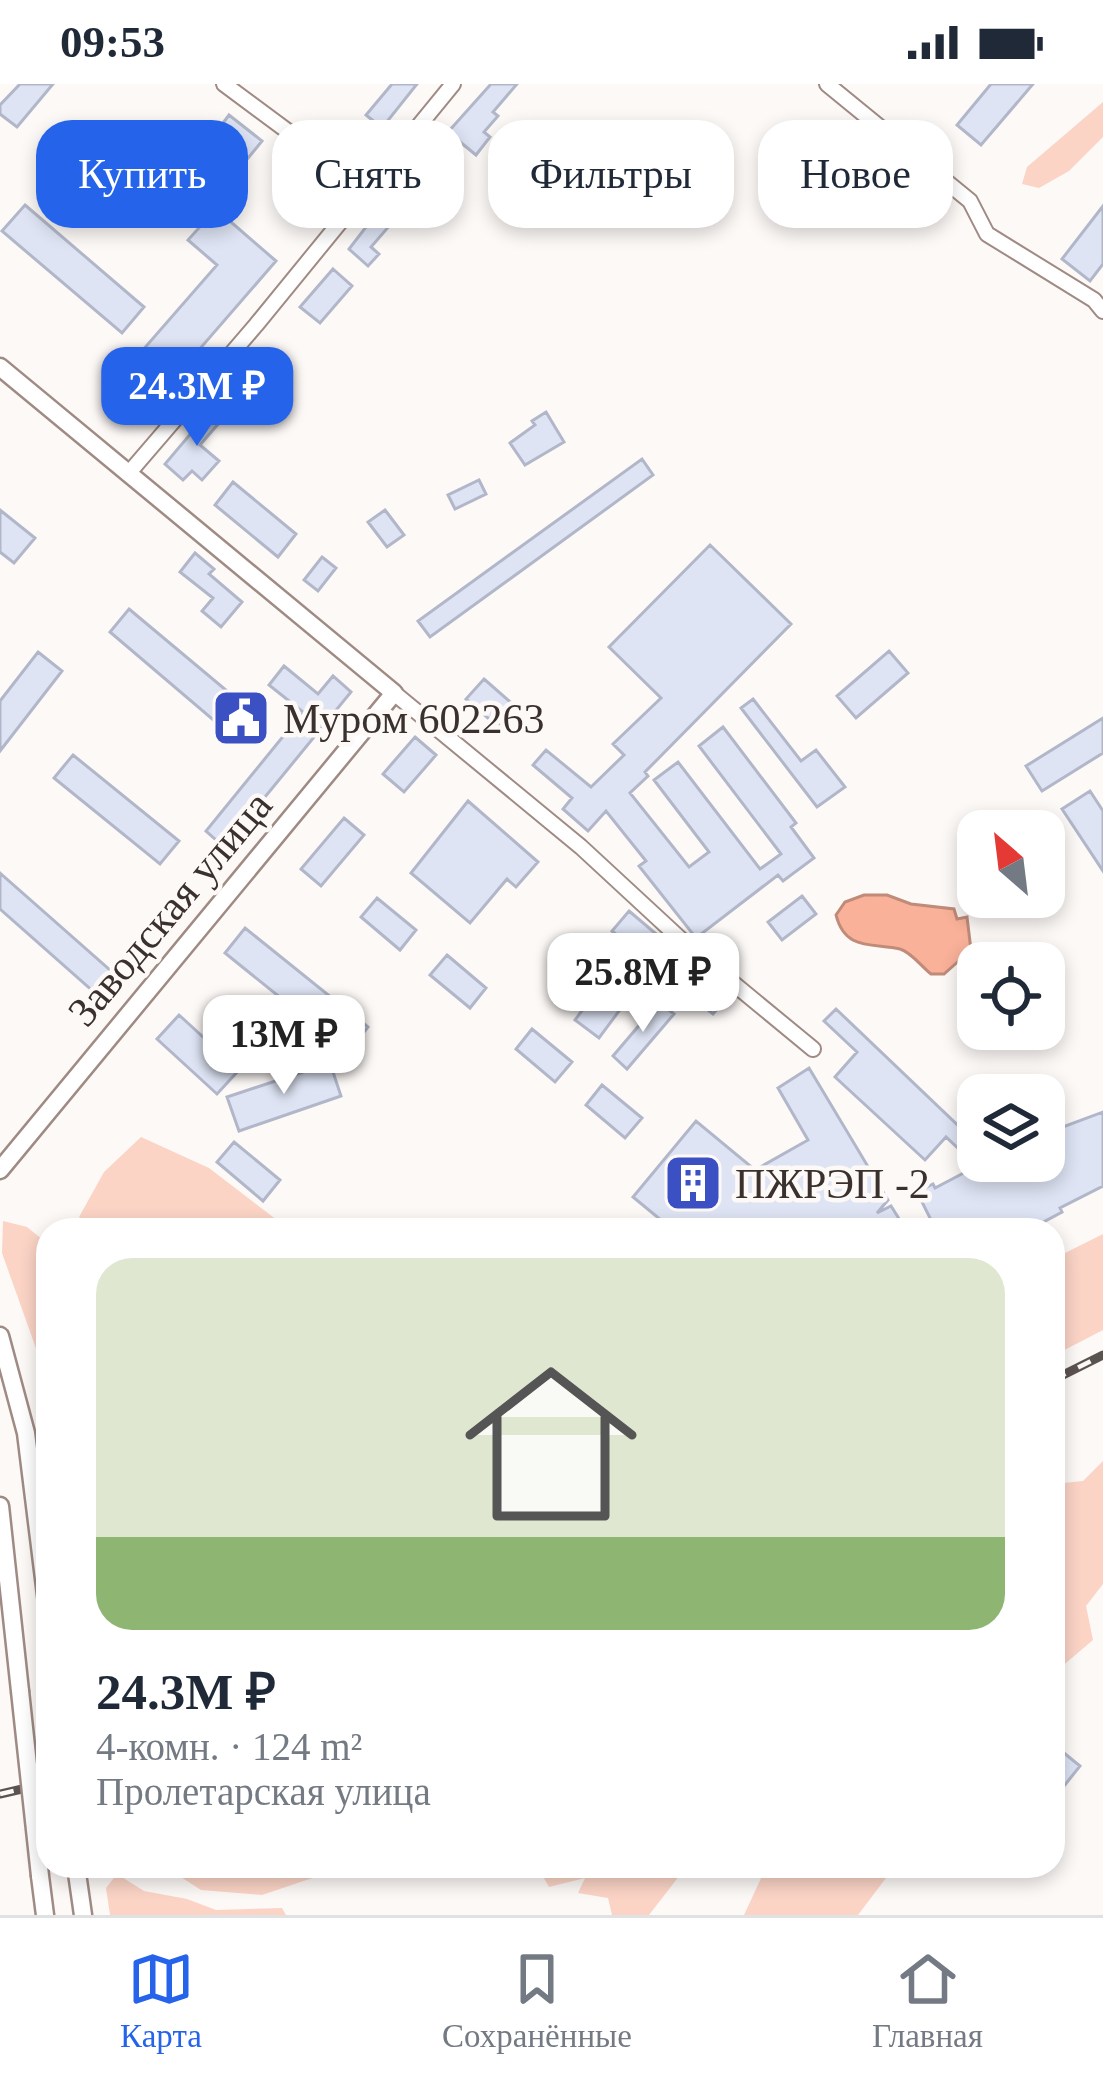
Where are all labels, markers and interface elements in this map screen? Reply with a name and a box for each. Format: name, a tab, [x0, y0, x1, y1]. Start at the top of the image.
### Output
text: 09:53	[60, 17, 165, 67]
chip: Купить	[36, 120, 248, 228]
chip: Снять	[272, 120, 464, 228]
chip: Фильтры	[488, 120, 734, 228]
chip: Новое	[758, 120, 953, 228]
pin: 24.3M ₽	[86, 347, 308, 449]
text: 24.3M ₽	[128, 364, 266, 407]
public building icon: Муром 602263	[210, 687, 272, 749]
place label: Муром 602263	[283, 696, 545, 742]
street label: Заводская улица	[59, 782, 281, 1035]
north arrow	[957, 810, 1065, 918]
map controls	[957, 810, 1065, 1182]
pin: 25.8M ₽	[532, 933, 754, 1035]
button: locate	[957, 942, 1065, 1050]
text: 25.8M ₽	[574, 950, 712, 993]
pin: 13M ₽	[200, 995, 368, 1097]
text: 13M ₽	[230, 1012, 338, 1055]
button: layers	[957, 1074, 1065, 1182]
building icon: ПЖРЭП -2	[662, 1152, 724, 1214]
place label: ПЖРЭП -2	[735, 1161, 930, 1207]
icon: home	[443, 1336, 659, 1552]
text: 24.3M ₽	[96, 1664, 276, 1720]
text: 4-комн. · 124 m²	[96, 1725, 362, 1768]
text: Пролетарская улица	[96, 1770, 431, 1813]
tab: Карта	[120, 1946, 202, 2055]
tab: Сохранённые	[442, 1946, 632, 2055]
tab: Главная	[872, 1946, 983, 2055]

